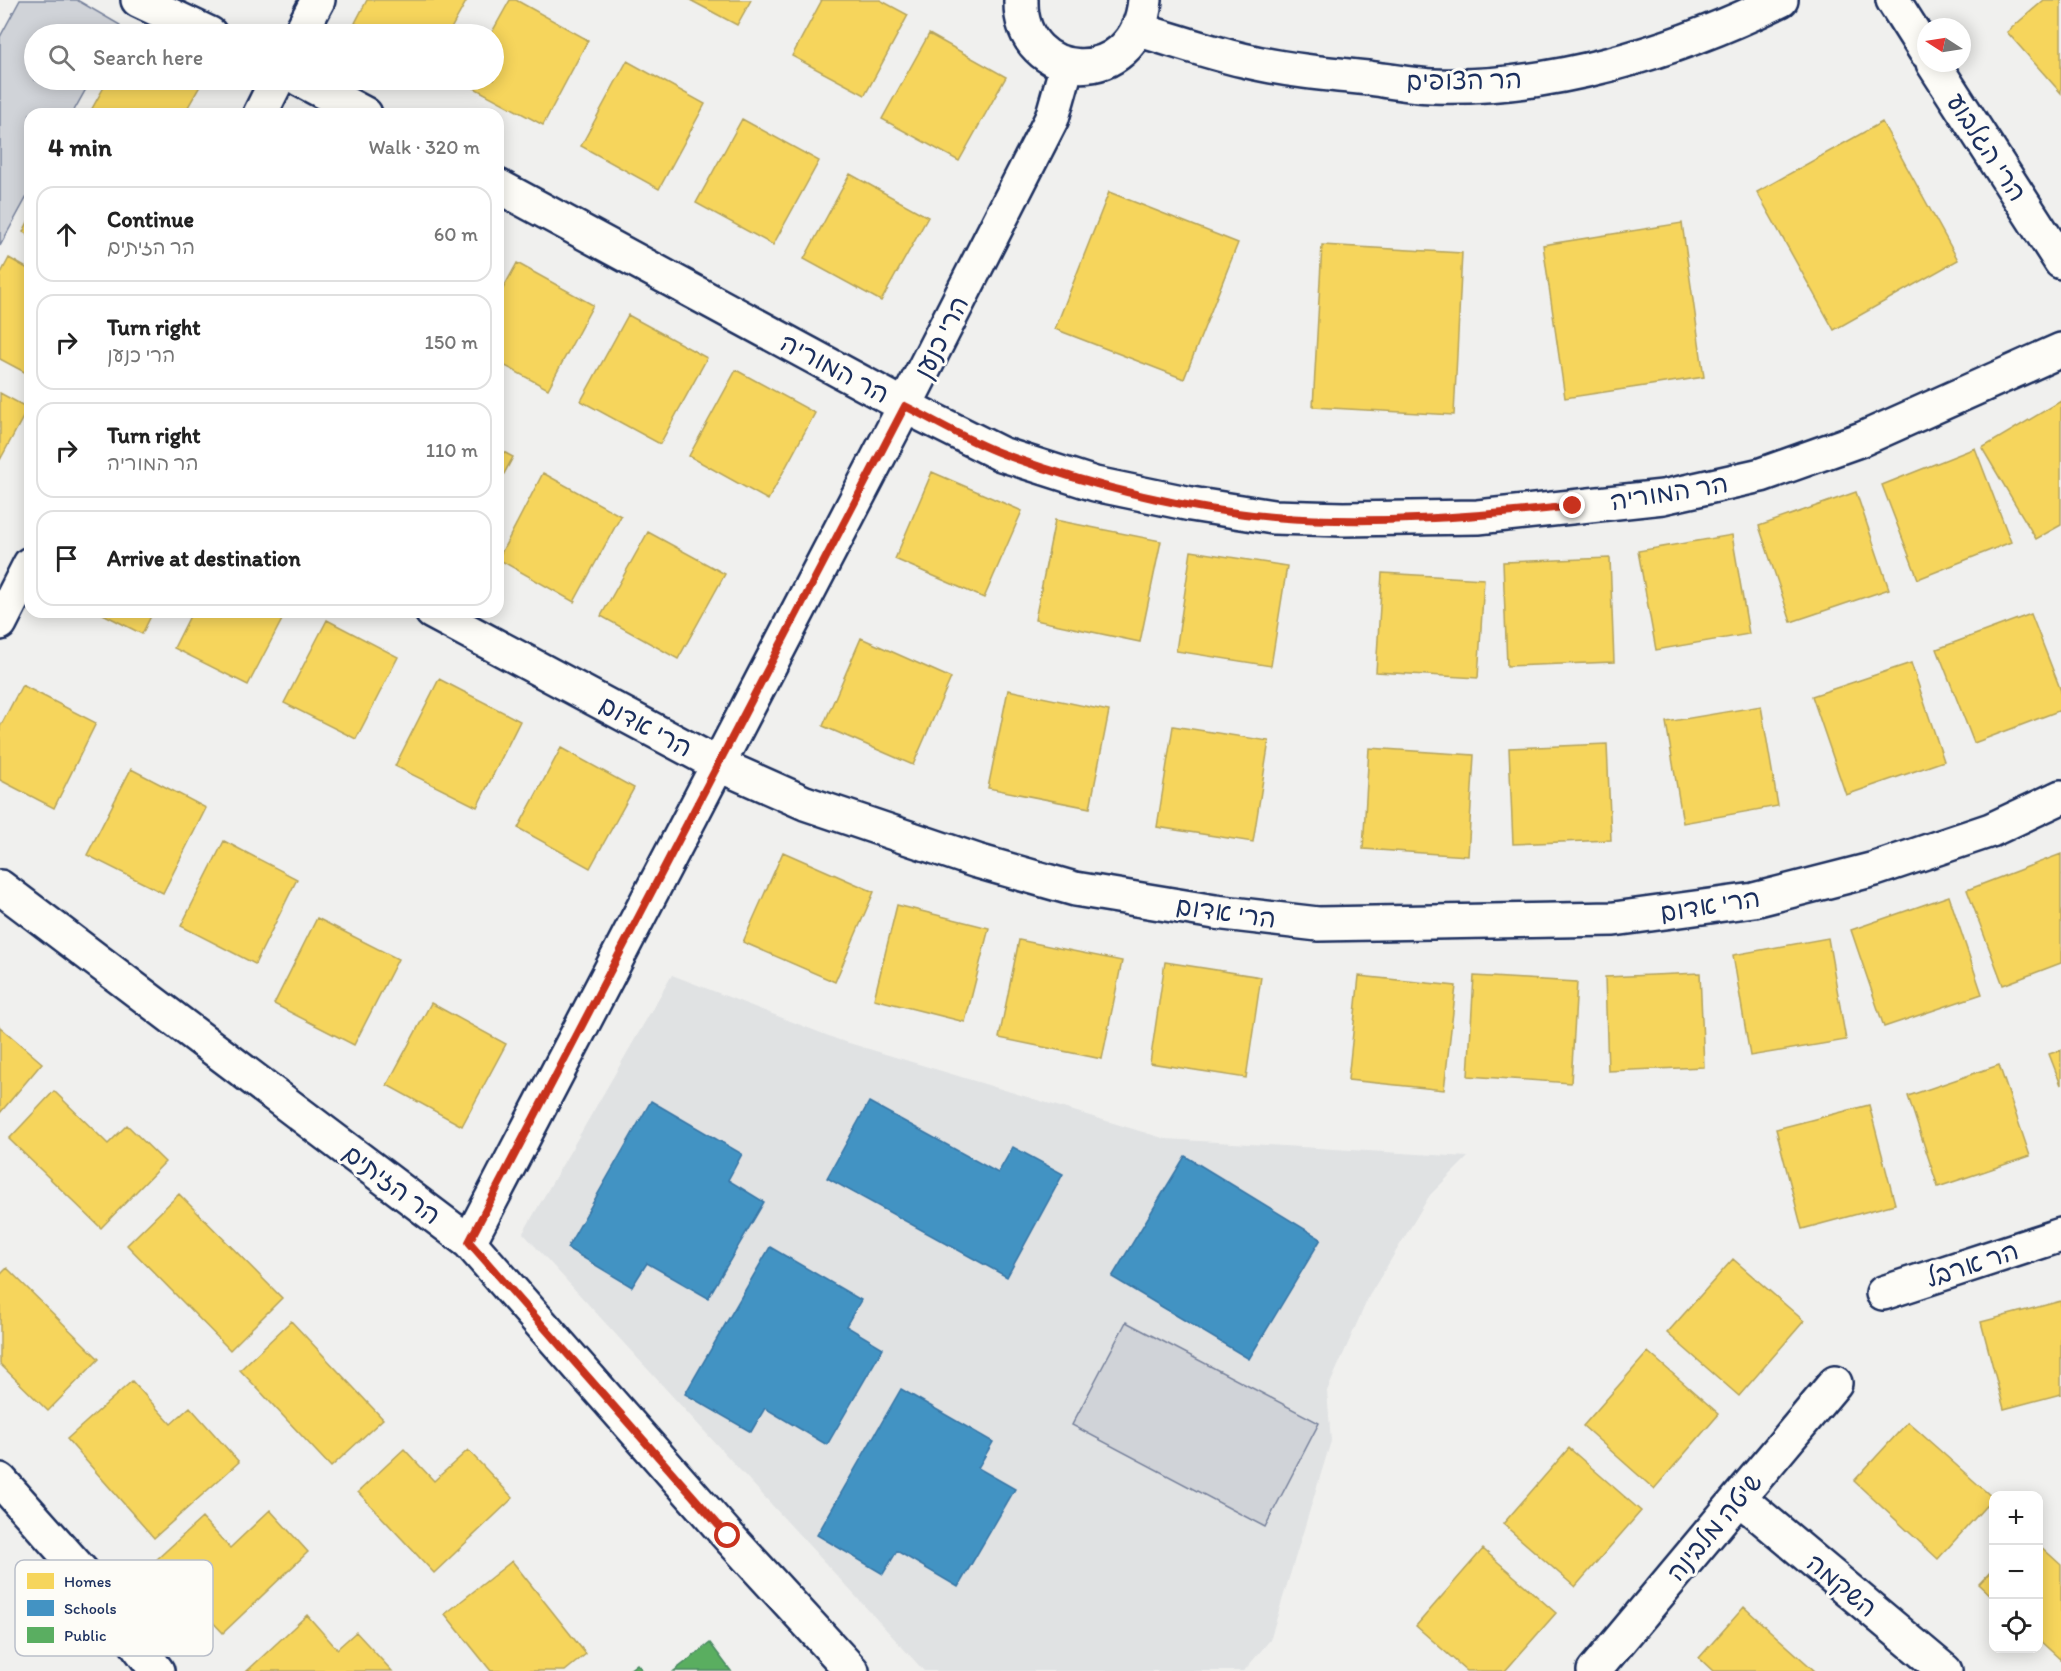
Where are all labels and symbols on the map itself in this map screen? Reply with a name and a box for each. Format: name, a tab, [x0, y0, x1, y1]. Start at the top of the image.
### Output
north arrow	[1917, 18, 1971, 72]
street label: הר הצופים	[1406, 63, 1522, 97]
street label: הרי הגלבוע	[1940, 87, 2034, 207]
street label: הרי כנען	[907, 290, 975, 384]
street label: הר המוריה	[775, 326, 895, 410]
street label: הר המוריה	[1608, 467, 1730, 517]
route end	[1559, 492, 1585, 518]
street label: הרי אדום	[594, 688, 698, 764]
street label: הרי אדום	[1658, 881, 1762, 929]
street label: הרי אדום	[1174, 889, 1278, 935]
street label: הר הזיתים	[337, 1137, 447, 1231]
street label: הר ארבל	[1921, 1234, 2023, 1294]
street label: שיטה מלבינה	[1659, 1466, 1769, 1588]
route start	[714, 1522, 740, 1548]
street label: השקמה	[1800, 1546, 1884, 1624]
legend	[15, 1560, 213, 1656]
text: Homes	[64, 1572, 111, 1591]
text: Schools	[64, 1599, 117, 1618]
text: Public	[64, 1626, 106, 1645]

